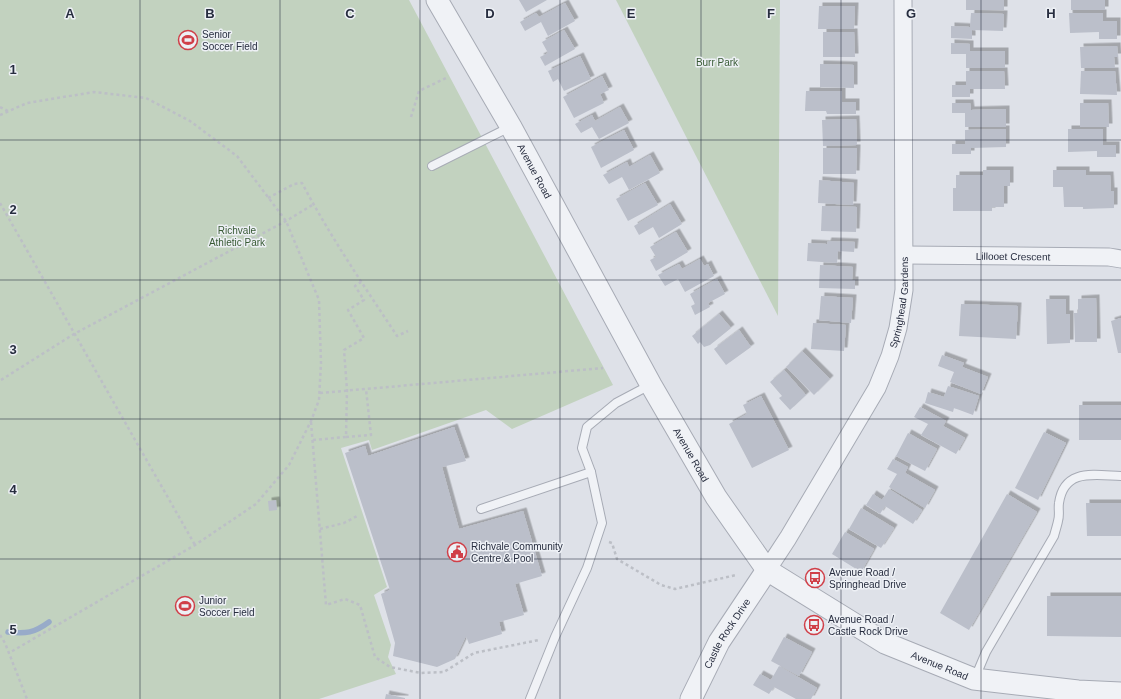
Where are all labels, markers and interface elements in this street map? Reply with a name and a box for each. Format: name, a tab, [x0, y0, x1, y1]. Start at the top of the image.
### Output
text: A	[65, 6, 75, 21]
text: B	[205, 6, 215, 21]
text: C	[345, 6, 355, 21]
text: D	[485, 6, 495, 21]
text: E	[627, 6, 636, 21]
text: F	[767, 6, 775, 21]
text: G	[906, 6, 916, 21]
text: H	[1046, 6, 1056, 21]
sports icon: Senior Soccer Field	[177, 29, 199, 51]
place label: Senior Soccer Field	[202, 29, 258, 52]
park label: Burr Park	[696, 57, 739, 68]
text: 1	[9, 62, 17, 77]
street label: Avenue Road	[515, 142, 554, 200]
text: 2	[9, 202, 17, 217]
park label: Richvale Athletic Park	[209, 225, 266, 248]
street label: Lillooet Crescent	[976, 251, 1051, 262]
street label: Springhead Gardens	[888, 257, 910, 349]
text: 3	[9, 342, 17, 357]
street label: Avenue Road	[671, 426, 711, 484]
text: 4	[9, 482, 17, 497]
public building icon: Richvale Community Centre & Pool	[446, 541, 468, 563]
place label: Richvale Community Centre & Pool	[471, 541, 563, 564]
bus stop icon: Avenue Road / Springhead Drive	[804, 567, 826, 589]
place label: Avenue Road / Springhead Drive	[829, 567, 907, 590]
sports icon: Junior Soccer Field	[174, 595, 196, 617]
place label: Junior Soccer Field	[199, 595, 255, 618]
street label: Castle Rock Drive	[702, 596, 753, 670]
bus stop icon: Avenue Road / Castle Rock Drive	[803, 614, 825, 636]
place label: Avenue Road / Castle Rock Drive	[828, 614, 908, 637]
text: 5	[9, 622, 17, 637]
street label: Avenue Road	[910, 649, 970, 682]

